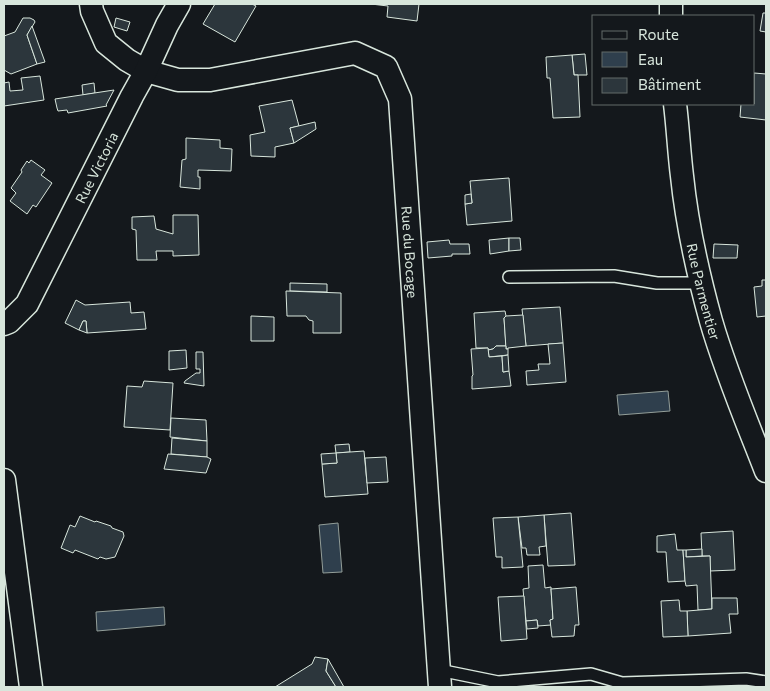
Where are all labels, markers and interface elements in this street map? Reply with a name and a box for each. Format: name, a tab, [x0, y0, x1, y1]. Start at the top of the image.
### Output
legend	[592, 15, 755, 105]
text: Route	[638, 25, 679, 43]
text: Eau	[638, 50, 663, 68]
text: Bâtiment	[638, 75, 701, 93]
street label: Rue Victoria	[71, 129, 121, 206]
street label: Rue du Bocage	[399, 205, 422, 299]
street label: Rue Parmentier	[684, 242, 725, 342]

